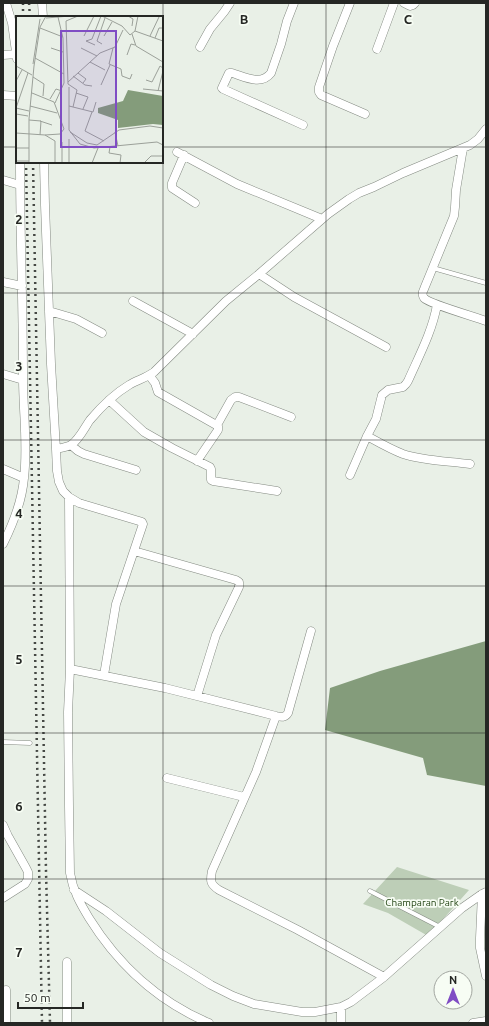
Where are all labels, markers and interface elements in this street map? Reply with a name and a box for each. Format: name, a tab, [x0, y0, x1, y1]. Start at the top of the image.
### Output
text: B	[240, 12, 249, 26]
text: C	[404, 12, 413, 26]
inset map	[16, 16, 163, 163]
text: 2	[15, 212, 23, 226]
text: 3	[15, 359, 23, 373]
text: 4	[15, 506, 23, 520]
text: 5	[15, 652, 23, 666]
text: 6	[15, 799, 23, 813]
park label: Champaran Park	[385, 897, 459, 908]
text: 7	[15, 945, 23, 959]
north arrow	[433, 970, 473, 1010]
text: N	[449, 974, 457, 986]
scale bar	[18, 984, 83, 1010]
text: 50 m	[24, 991, 51, 1004]

